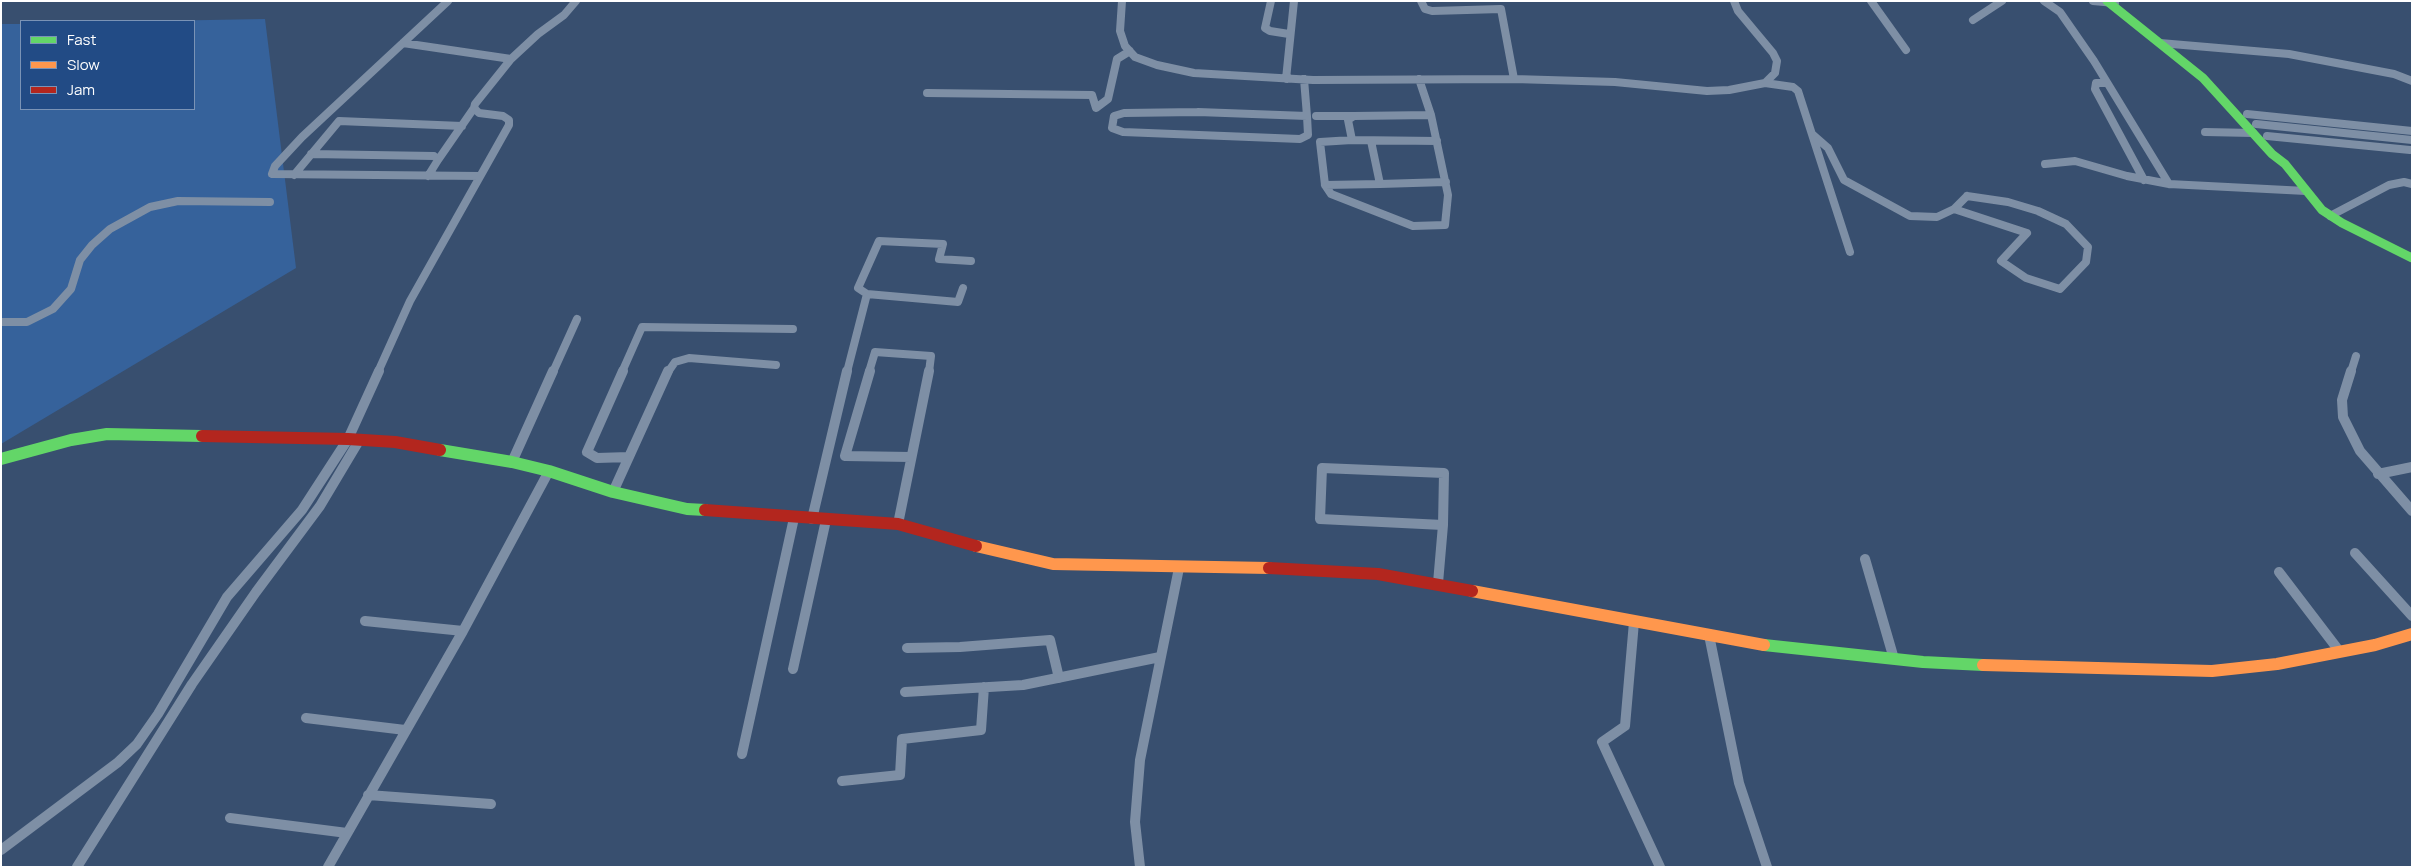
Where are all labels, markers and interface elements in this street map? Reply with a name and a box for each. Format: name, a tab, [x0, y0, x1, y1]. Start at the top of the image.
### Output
legend	[20, 20, 195, 110]
text: Fast	[67, 29, 96, 50]
text: Slow	[67, 54, 100, 75]
text: Jam	[67, 79, 95, 100]

